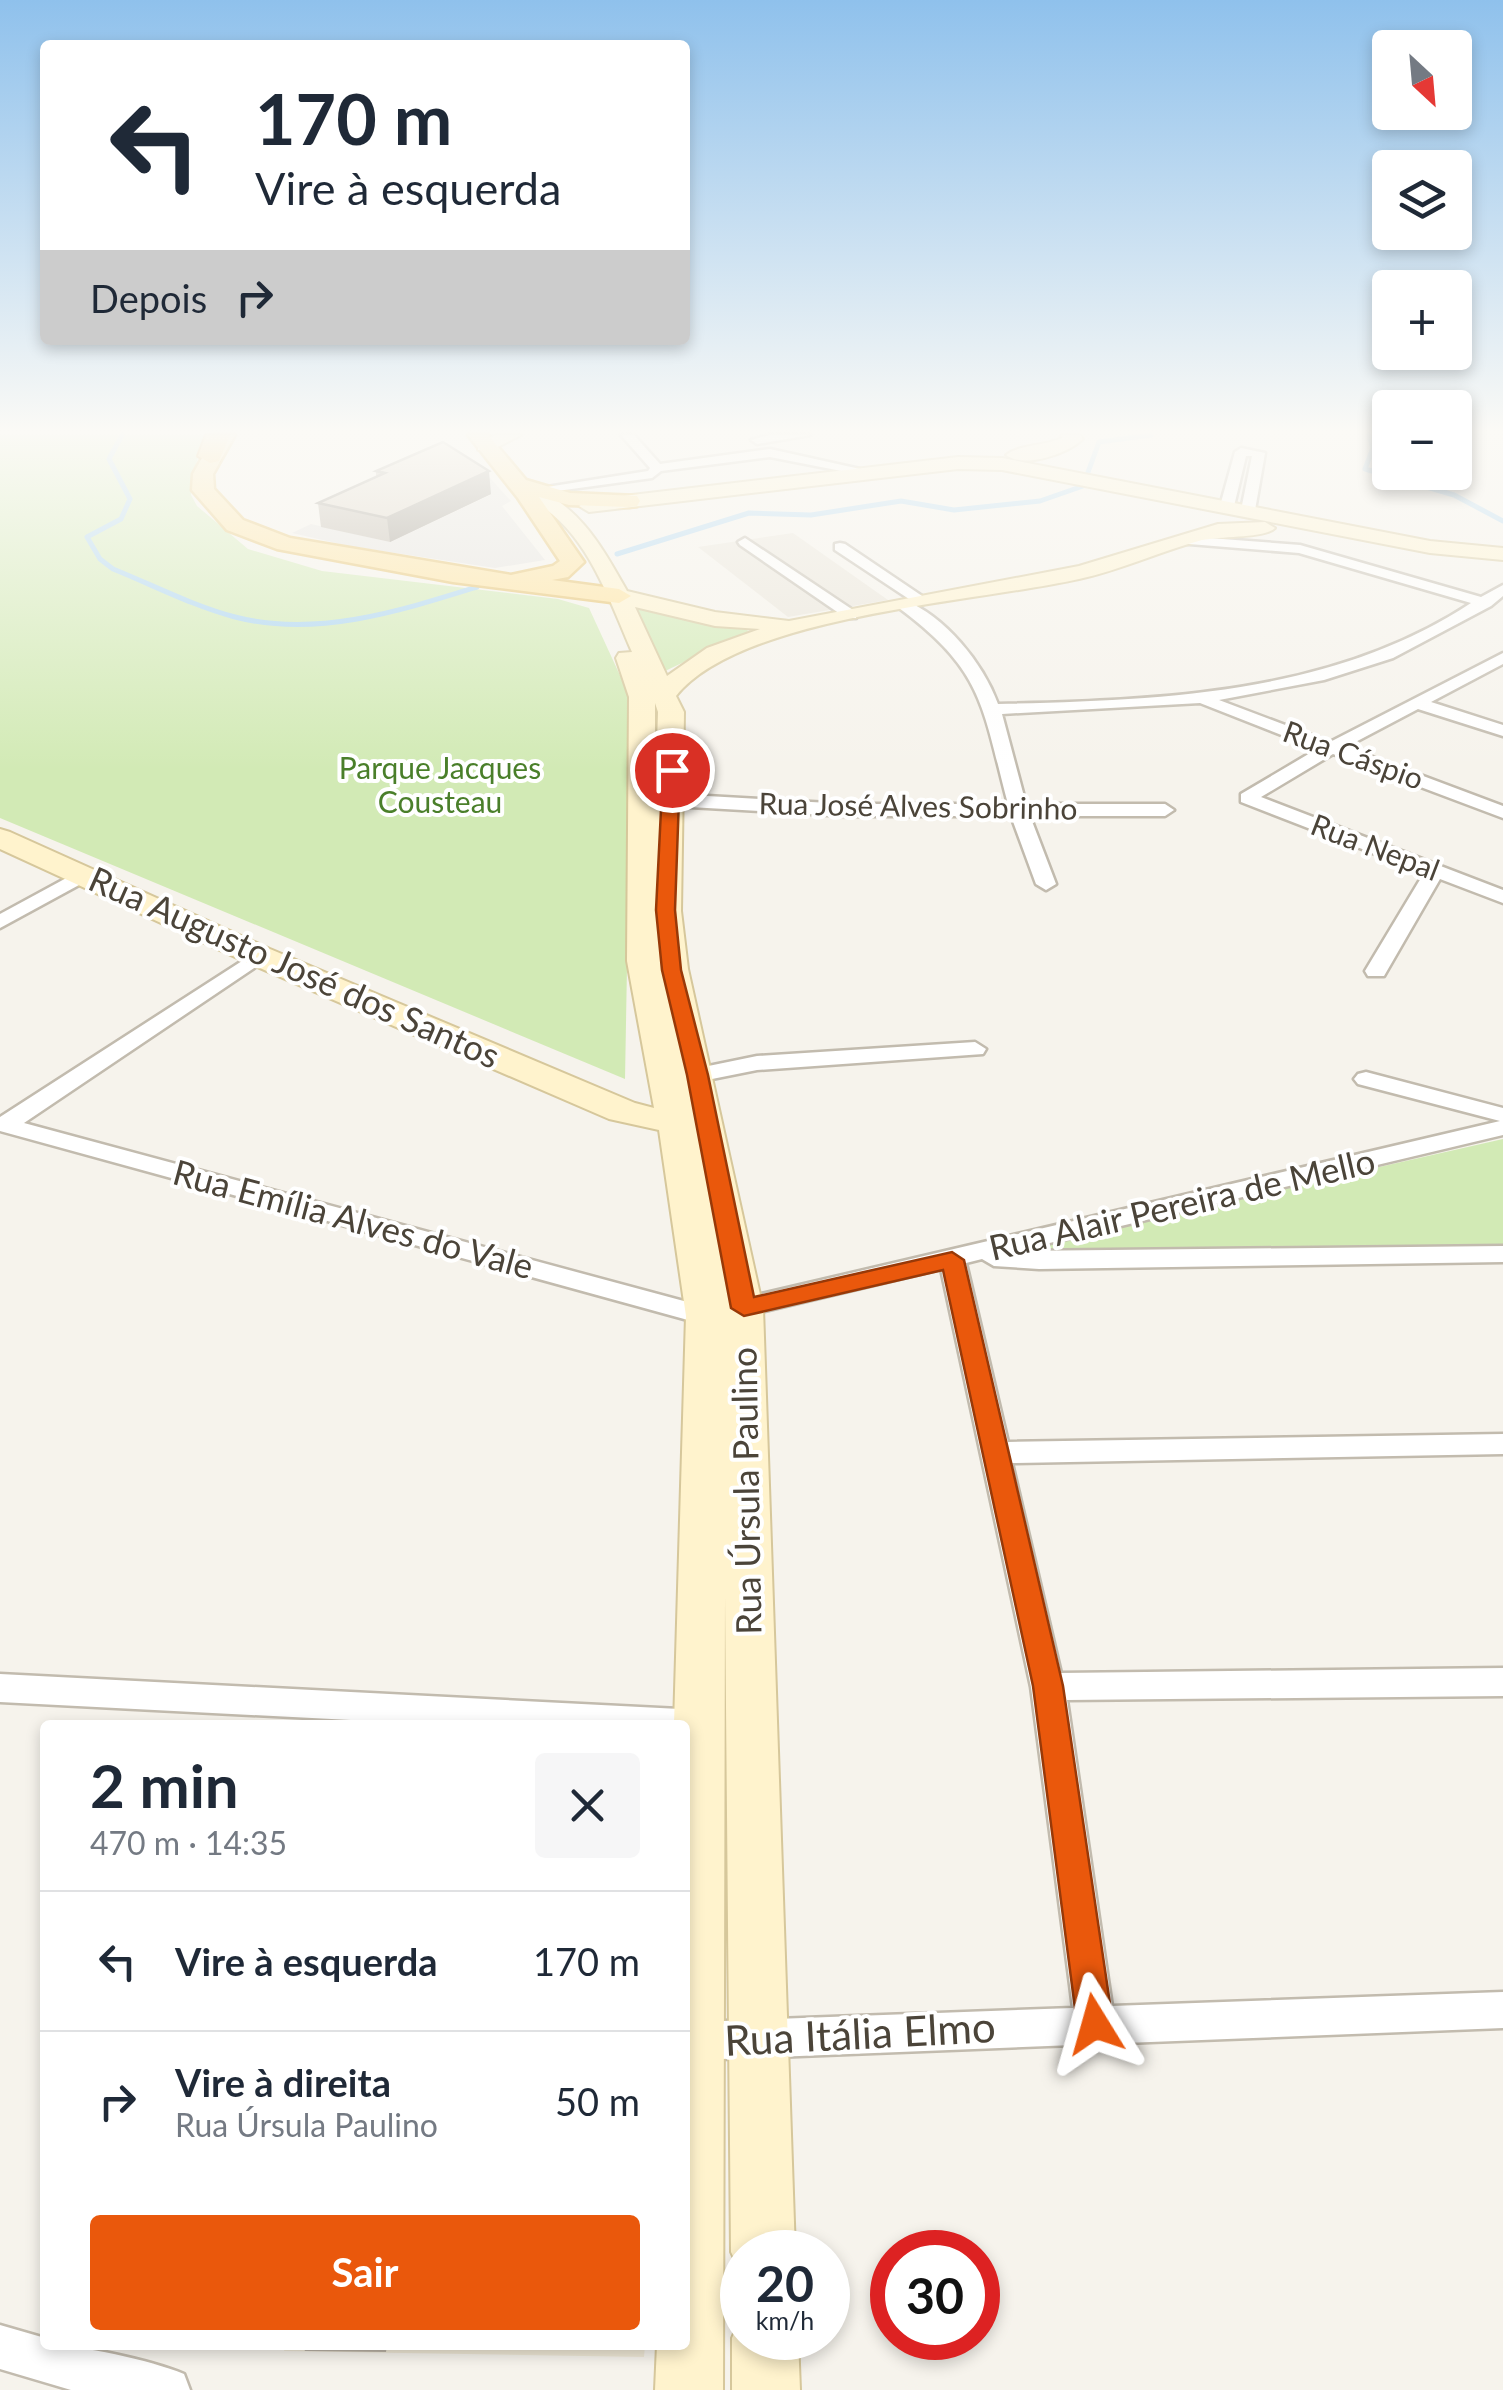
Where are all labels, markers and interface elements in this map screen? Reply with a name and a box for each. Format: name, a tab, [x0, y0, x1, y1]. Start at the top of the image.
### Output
north arrow	[1372, 30, 1472, 130]
map controls	[1372, 30, 1472, 490]
text: 170 m	[255, 76, 452, 160]
icon: left	[90, 80, 220, 210]
button: layers	[1372, 150, 1472, 250]
text: Vire à esquerda	[255, 161, 561, 215]
icon: right	[227, 270, 282, 325]
button: +	[1372, 270, 1472, 370]
text: Depois	[90, 275, 207, 321]
button: −	[1372, 390, 1472, 490]
street label: Rua Cáspio	[1279, 712, 1429, 796]
pin	[630, 728, 715, 813]
icon: arrive	[645, 743, 700, 798]
park label: Parque Jacques Cousteau	[339, 749, 541, 819]
street label: Rua José Alves Sobrinho	[758, 784, 1078, 826]
street label: Rua Nepal	[1306, 805, 1445, 887]
street label: Rua Augusto José dos Santos	[83, 857, 507, 1076]
street label: Rua Alair Pereira de Mello	[985, 1138, 1379, 1268]
street label: Rua Emília Alves do Vale	[169, 1150, 538, 1286]
street label: Rua Úrsula Paulino	[721, 1347, 769, 1635]
text: 2 min	[90, 1749, 239, 1821]
button: close	[535, 1753, 640, 1858]
text: 470 m · 14:35	[90, 1823, 287, 1862]
icon: left	[90, 1934, 145, 1989]
text: Vire à esquerda	[175, 1938, 438, 1984]
text: 170 m	[533, 1938, 640, 1984]
position arrow	[1043, 1972, 1147, 2076]
street label: Rua Itália Elmo	[723, 2001, 997, 2065]
text: Vire à direita	[175, 2059, 391, 2105]
icon: right	[90, 2074, 145, 2129]
text: 50 m	[555, 2078, 640, 2124]
text: Rua Úrsula Paulino	[175, 2105, 438, 2144]
button: Sair	[90, 2215, 640, 2330]
speed limit sign: 30	[870, 2230, 1000, 2360]
text: 20	[756, 2253, 814, 2313]
text: km/h	[756, 2305, 814, 2335]

